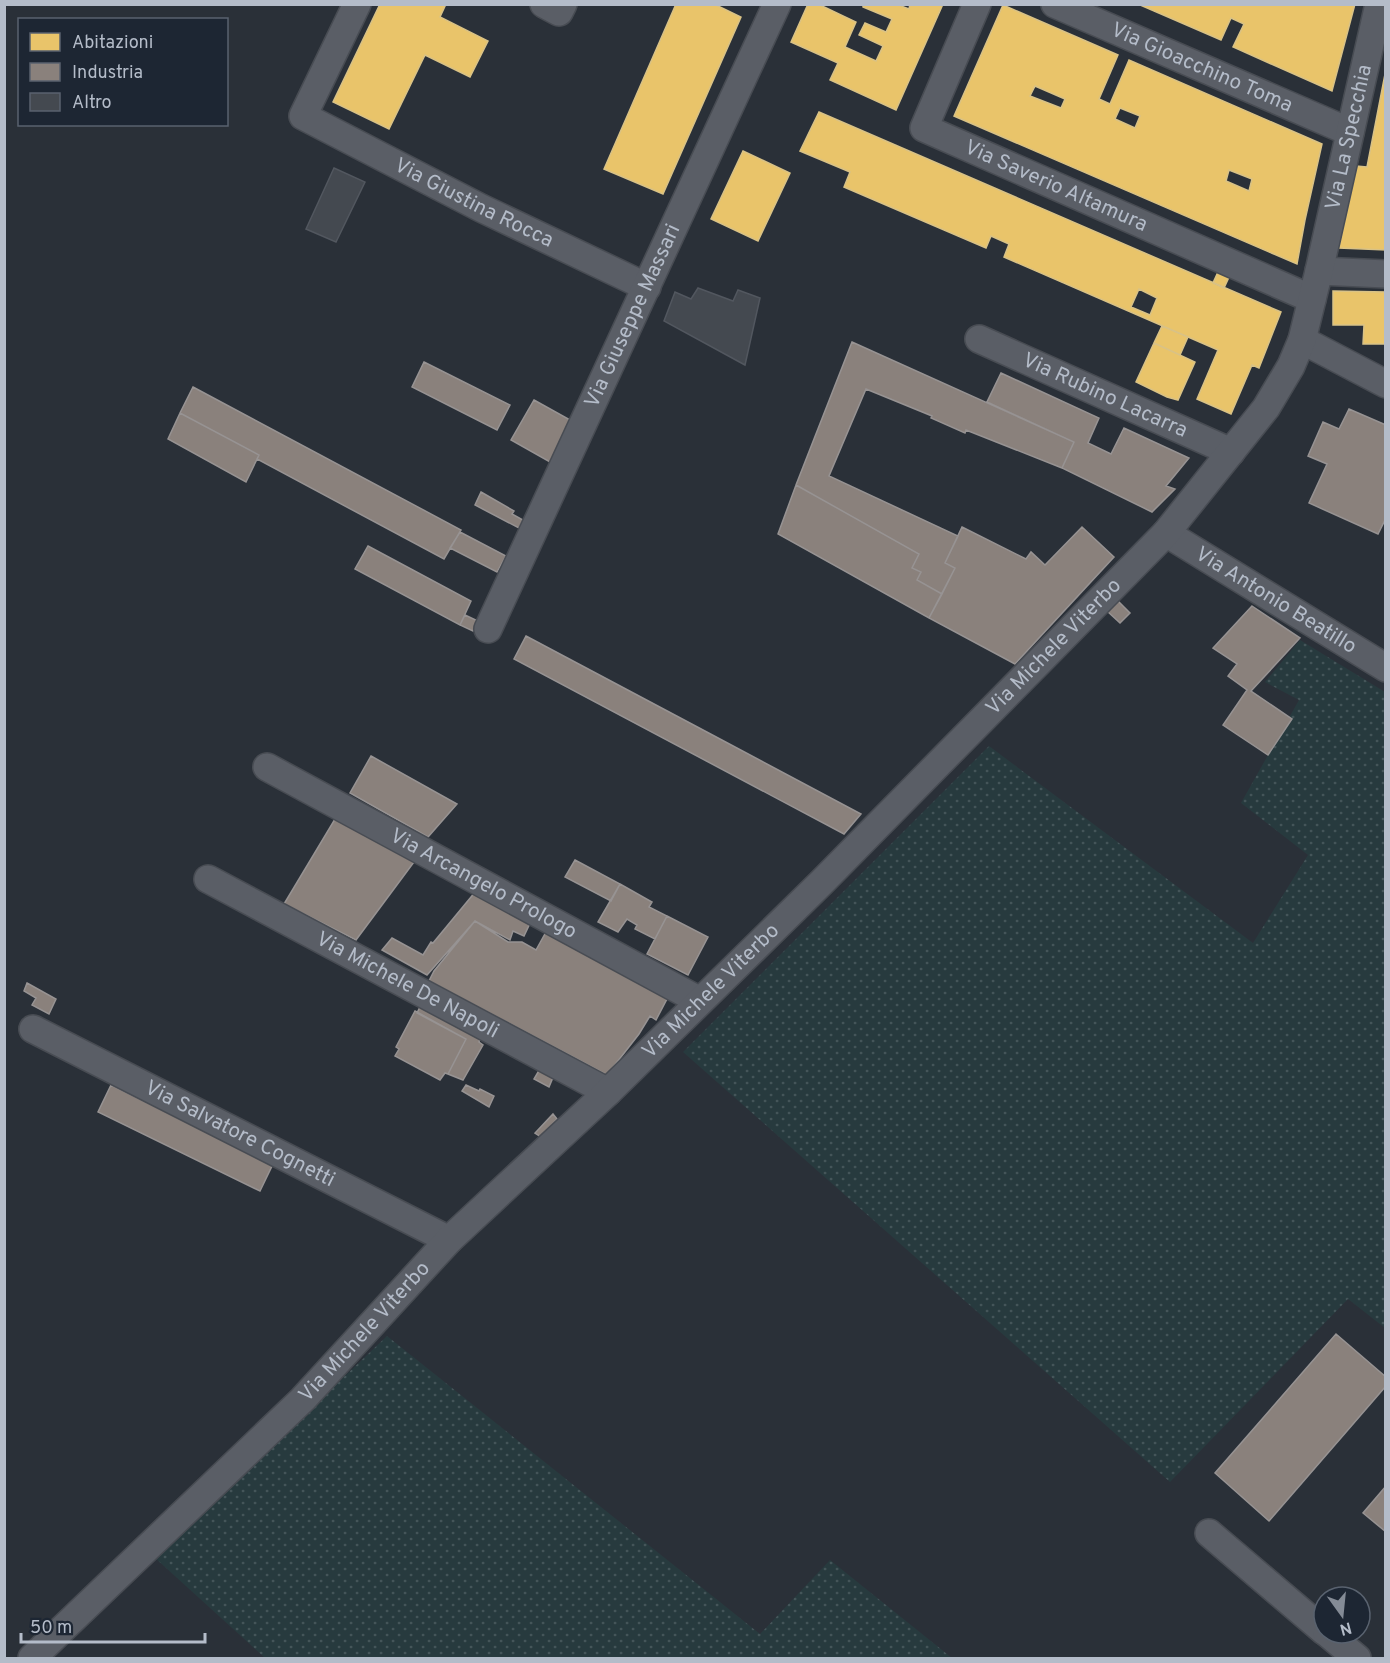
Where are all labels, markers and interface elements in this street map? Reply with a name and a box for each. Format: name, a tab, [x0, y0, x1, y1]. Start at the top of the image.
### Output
street label: Via Gioacchino Toma	[1107, 16, 1297, 119]
legend	[18, 18, 228, 126]
text: Abitazioni	[72, 32, 153, 55]
text: Industria	[72, 62, 143, 85]
street label: Via La Specchia	[1320, 62, 1378, 213]
text: Altro	[72, 92, 112, 115]
street label: Via Saverio Altamura	[960, 134, 1152, 238]
street label: Via Giustina Rocca	[390, 152, 558, 254]
street label: Via Giuseppe Massari	[579, 220, 687, 412]
street label: Via Rubino Lacarra	[1018, 347, 1192, 444]
street label: Via Antonio Beatillo	[1190, 541, 1362, 660]
street label: Via Michele Viterbo	[980, 572, 1127, 721]
street label: Via Arcangelo Prologo	[385, 822, 582, 945]
street label: Via Michele Viterbo	[636, 918, 785, 1065]
street label: Via Michele De Napoli	[311, 925, 504, 1045]
street label: Via Salvatore Cognetti	[140, 1074, 340, 1193]
street label: Via Michele Viterbo	[293, 1256, 436, 1408]
north arrow	[1312, 1585, 1372, 1645]
scale bar	[21, 1606, 206, 1644]
text: N	[1337, 1616, 1354, 1639]
text: 50 m	[30, 1617, 72, 1640]

